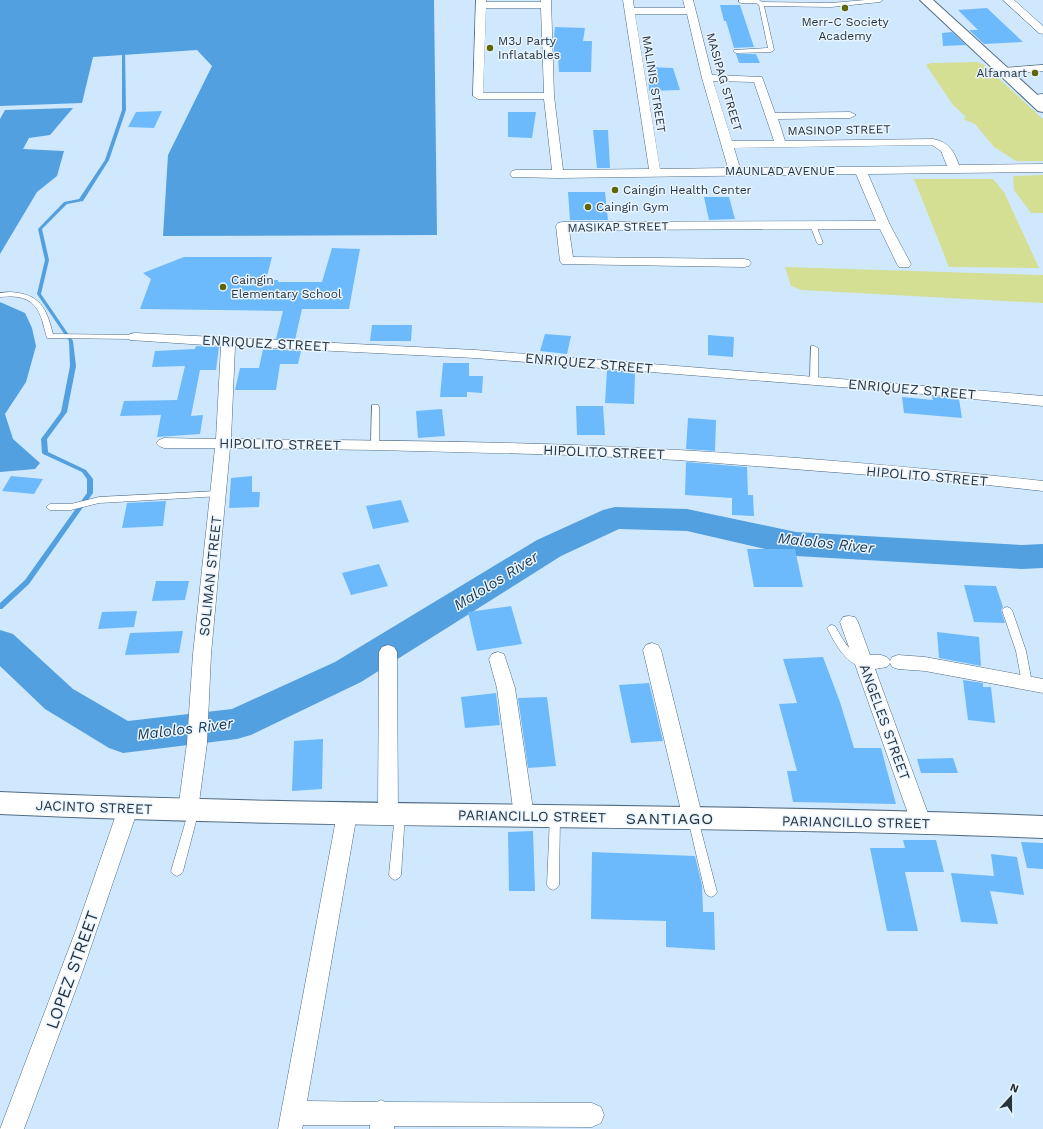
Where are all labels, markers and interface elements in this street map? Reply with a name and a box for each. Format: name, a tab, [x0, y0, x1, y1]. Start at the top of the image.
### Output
marker: Merr-C Society Academy	[840, 3, 850, 13]
place label: Merr-C Society Academy	[801, 15, 889, 43]
street label: MASIPAG STREET	[703, 31, 745, 133]
place label: M3J Party Inflatables	[498, 34, 560, 62]
street label: MALINIS STREET	[639, 34, 669, 134]
marker: M3J Party Inflatables	[485, 43, 495, 53]
place label: Alfamart	[976, 66, 1027, 80]
marker: Alfamart	[1030, 68, 1040, 78]
street label: MASINOP STREET	[787, 122, 891, 138]
street label: MAUNLAD AVENUE	[725, 164, 835, 178]
place label: Caingin Health Center	[623, 183, 752, 197]
marker: Caingin Health Center	[610, 185, 620, 195]
place label: Caingin Gym	[596, 200, 669, 214]
marker: Caingin Gym	[583, 202, 593, 212]
street label: MASIKAP STREET	[567, 219, 669, 235]
place label: Caingin Elementary School	[231, 273, 342, 301]
marker: Caingin Elementary School	[218, 282, 228, 292]
street label: ENRIQUEZ STREET	[202, 332, 331, 354]
street label: ENRIQUEZ STREET	[524, 349, 654, 377]
street label: ENRIQUEZ STREET	[847, 375, 977, 403]
street label: HIPOLITO STREET	[219, 435, 342, 453]
street label: HIPOLITO STREET	[543, 442, 666, 462]
street label: HIPOLITO STREET	[866, 463, 989, 489]
street label: SOLIMAN STREET	[196, 515, 224, 637]
water label: Malolos River	[777, 529, 876, 557]
water label: Malolos River	[450, 547, 543, 614]
street label: ANGELES STREET	[857, 662, 914, 783]
water label: Malolos River	[136, 714, 235, 744]
street label: JACINTO STREET	[35, 797, 153, 817]
street label: PARIANCILLO STREET	[458, 807, 607, 825]
district label: SANTIAGO	[626, 809, 714, 828]
street label: PARIANCILLO STREET	[782, 813, 931, 831]
street label: LOPEZ STREET	[41, 908, 103, 1032]
north arrow	[991, 1077, 1031, 1117]
text: N	[1008, 1081, 1021, 1096]

